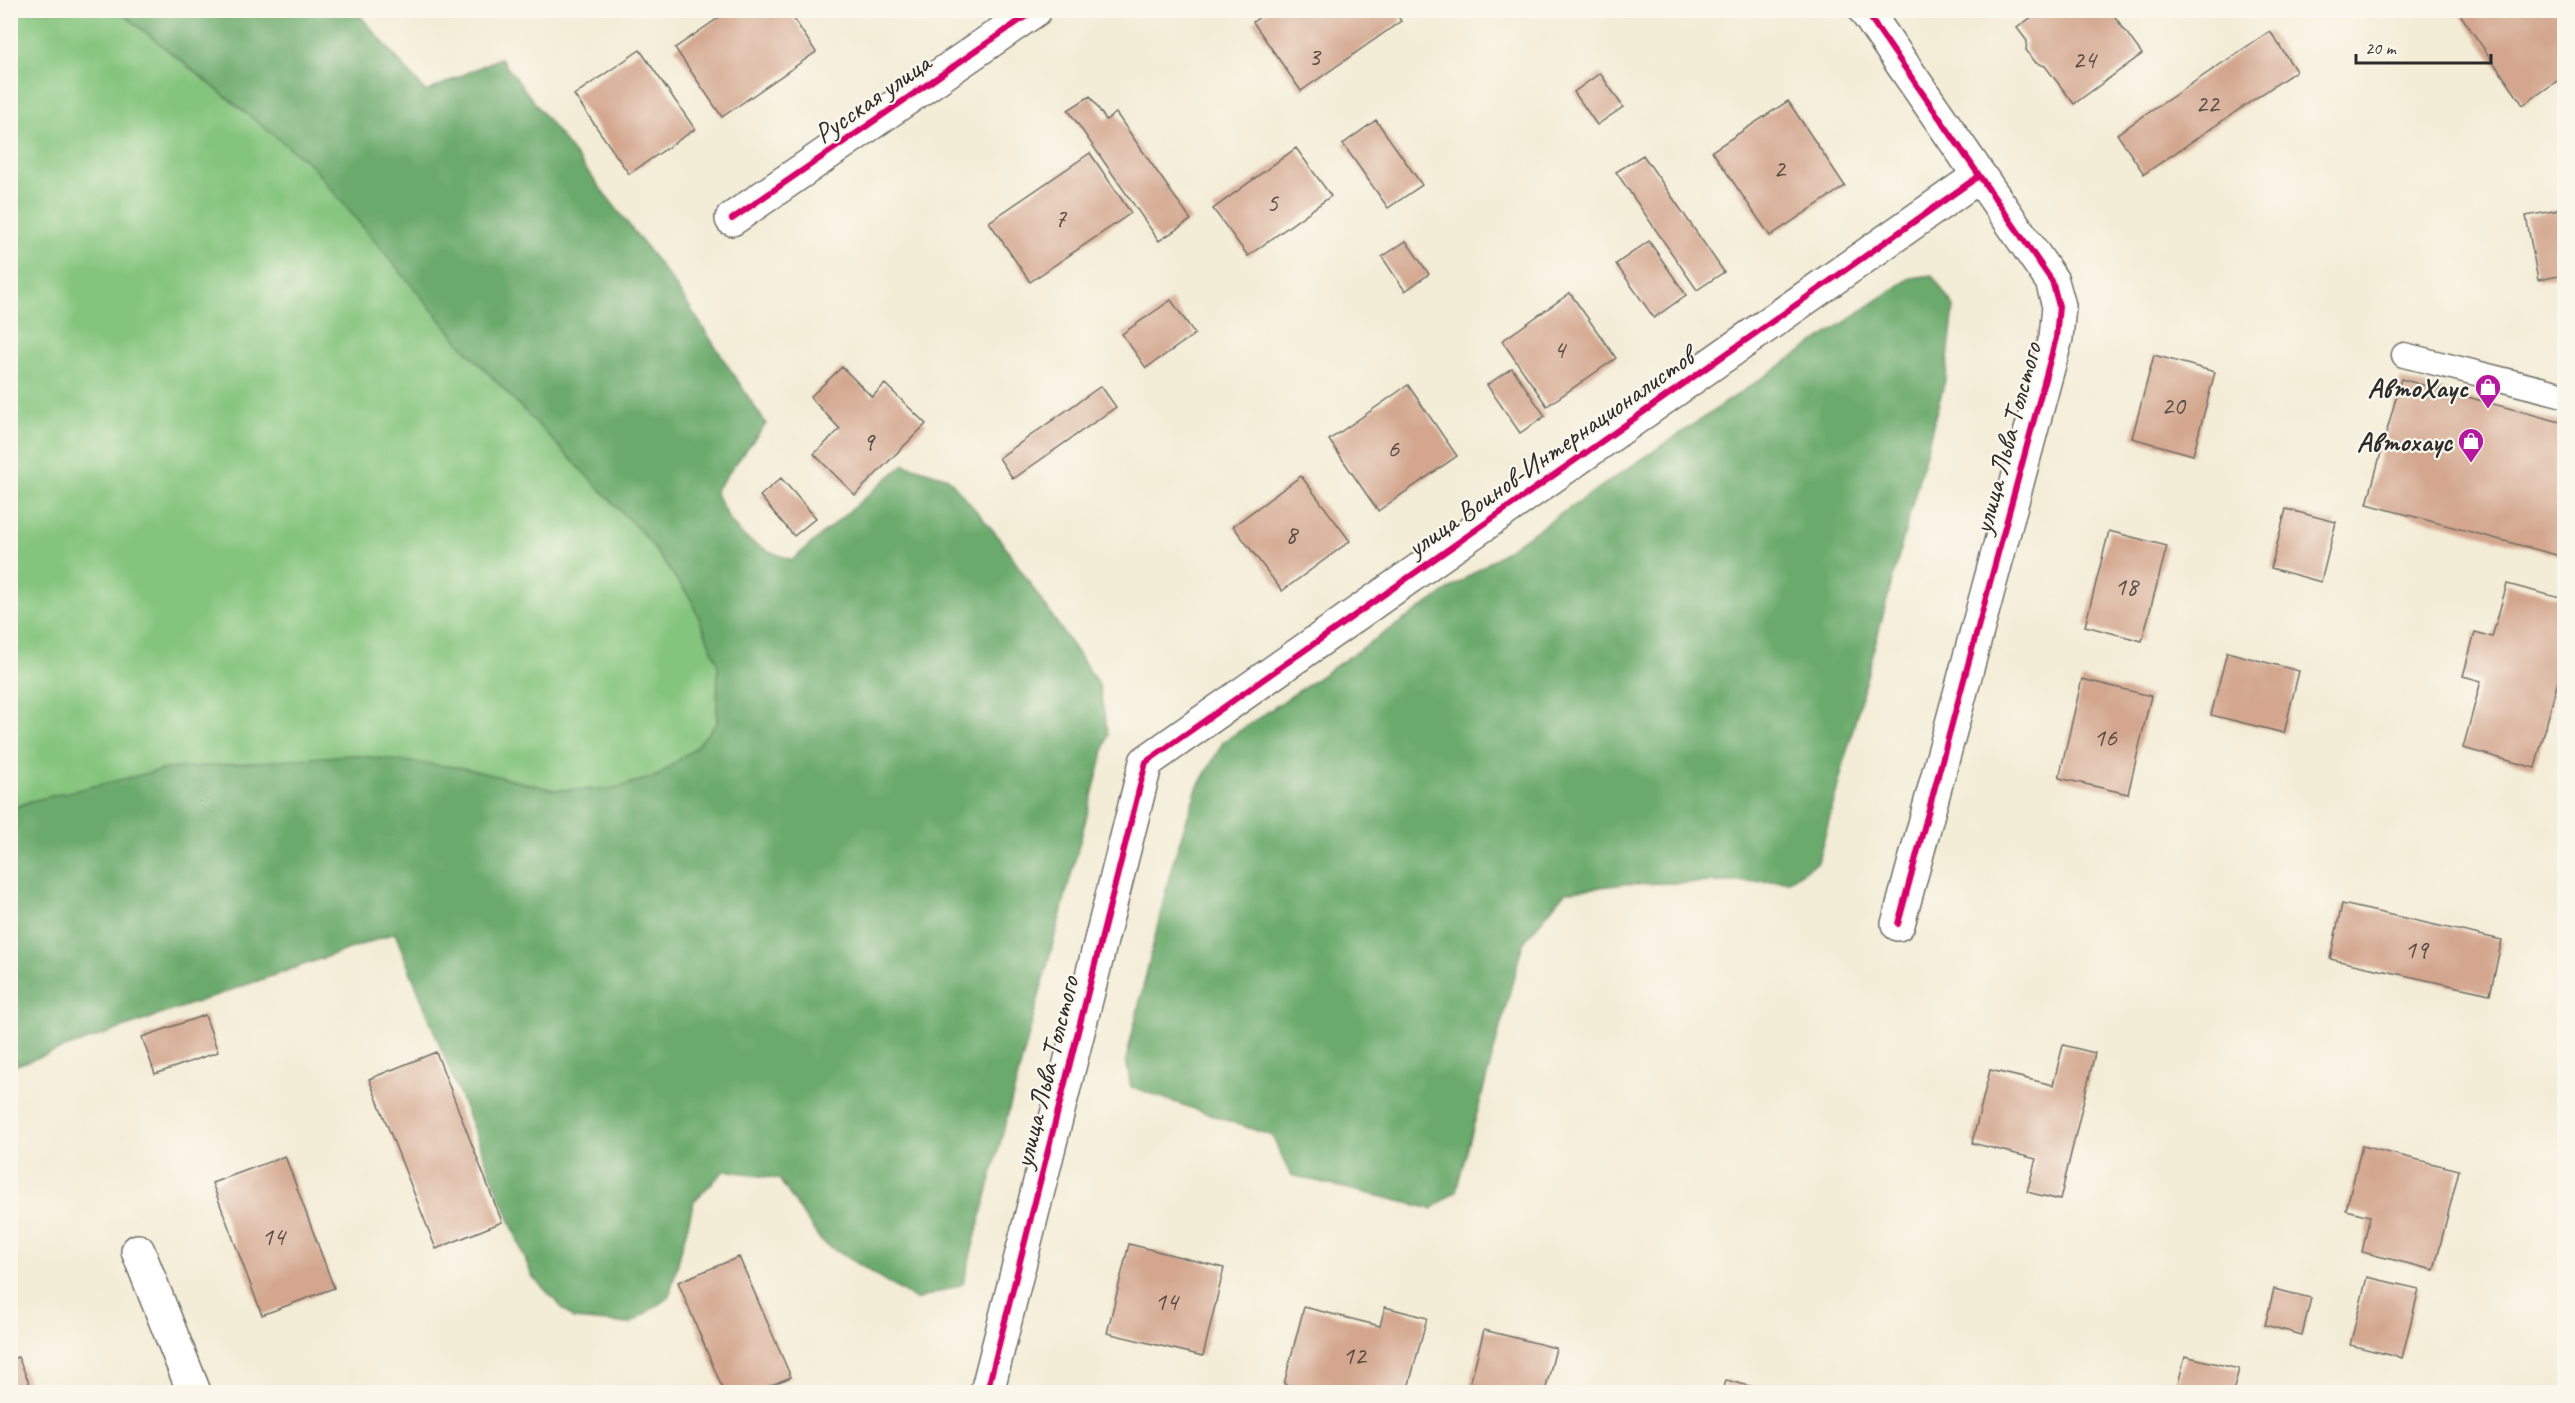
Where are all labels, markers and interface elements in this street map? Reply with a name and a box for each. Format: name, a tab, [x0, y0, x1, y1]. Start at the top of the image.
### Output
scale bar	[2356, 27, 2491, 65]
text: 20 m	[2365, 37, 2398, 59]
house number: 3	[1308, 40, 1322, 73]
house number: 24	[2072, 43, 2098, 76]
street label: Русская улица	[807, 44, 939, 151]
house number: 22	[2195, 87, 2221, 120]
house number: 2	[1773, 152, 1787, 185]
house number: 5	[1266, 186, 1279, 219]
house number: 7	[1054, 202, 1067, 235]
house number: 4	[1553, 333, 1567, 366]
street label: улица Воинов-Интернационалистов	[1398, 336, 1706, 566]
street label: улица Льва Толстого	[1964, 337, 2050, 539]
place label: АвтоХаус	[2367, 370, 2469, 405]
shop icon: АвтоХаус	[2473, 372, 2503, 410]
house number: 20	[2161, 389, 2187, 422]
place label: Автохаус	[2357, 424, 2454, 459]
house number: 9	[862, 425, 876, 458]
shop icon: Автохаус	[2456, 426, 2486, 464]
house number: 6	[1387, 432, 1400, 465]
house number: 8	[1285, 518, 1299, 551]
house number: 18	[2114, 570, 2140, 603]
house number: 16	[2093, 721, 2118, 754]
house number: 19	[2404, 933, 2430, 966]
street label: улица Льва Толстого	[1005, 970, 1087, 1173]
house number: 14	[261, 1220, 287, 1253]
house number: 14	[1154, 1285, 1180, 1318]
house number: 12	[1342, 1339, 1368, 1372]

